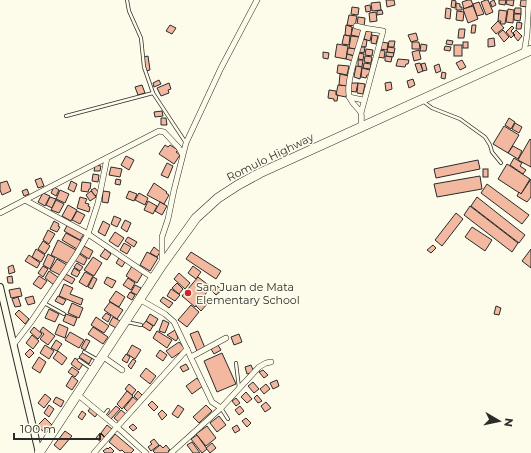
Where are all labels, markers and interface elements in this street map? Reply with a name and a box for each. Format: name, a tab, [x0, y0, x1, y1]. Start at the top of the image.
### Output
street label: Romulo Highway	[224, 130, 316, 184]
place label: San Juan de Mata Elementary School	[196, 280, 300, 307]
marker: San Juan de Mata Elementary School	[183, 288, 193, 298]
north arrow	[479, 401, 519, 441]
scale bar	[14, 415, 100, 441]
text: N	[501, 417, 516, 428]
text: 100 m	[20, 421, 56, 436]

